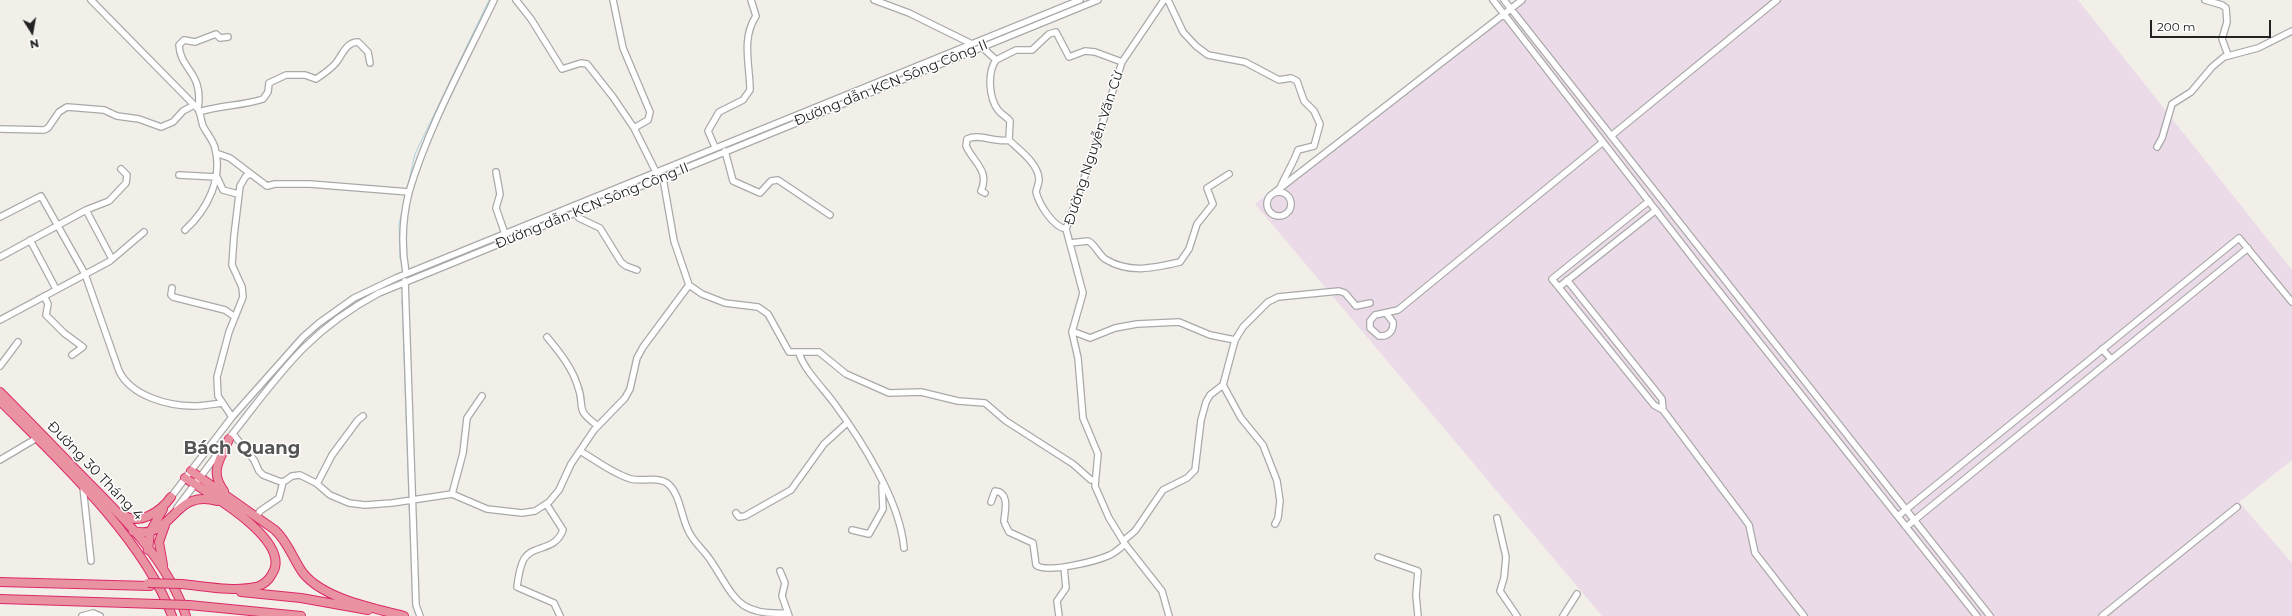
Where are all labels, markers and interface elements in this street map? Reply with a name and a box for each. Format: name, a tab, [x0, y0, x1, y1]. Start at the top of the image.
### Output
north arrow	[12, 12, 52, 52]
scale bar	[2152, 12, 2273, 38]
text: 200 m	[2157, 19, 2196, 34]
text: N	[29, 36, 40, 51]
street label: Đường dẫn KCN Sông Công II	[792, 36, 990, 130]
street label: Đường Nguyễn Văn Cừ	[1061, 69, 1127, 227]
street label: Đường dẫn KCN Sông Công II	[493, 159, 691, 253]
street label: Đường 30 Tháng 4	[43, 418, 147, 524]
district label: Bách Quang	[184, 438, 300, 460]

